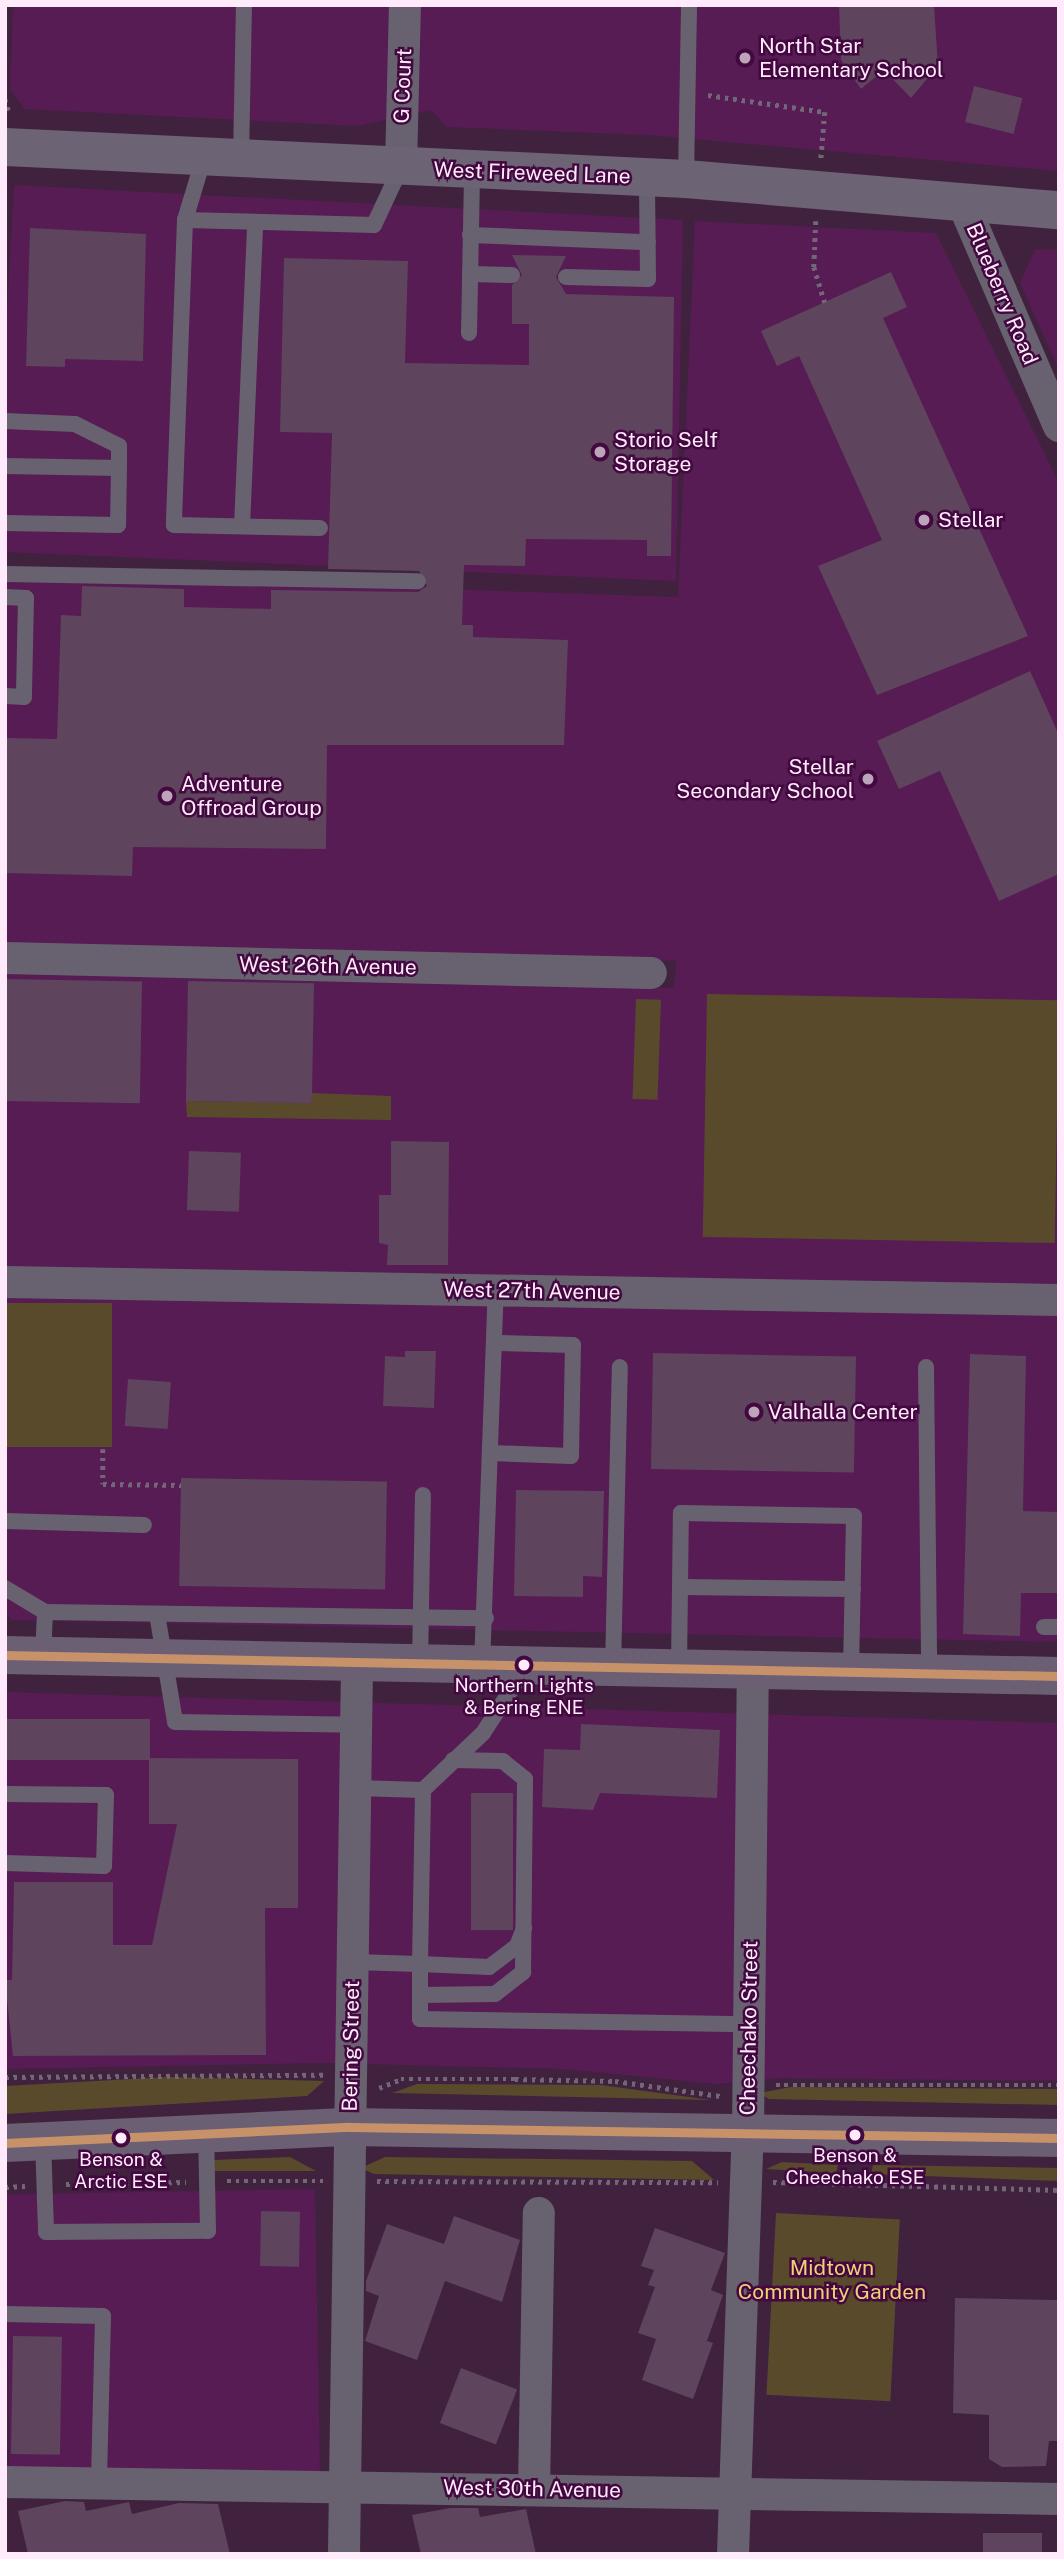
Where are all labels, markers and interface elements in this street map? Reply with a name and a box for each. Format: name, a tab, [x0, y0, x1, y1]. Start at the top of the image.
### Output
place label: North Star Elementary School	[759, 33, 943, 83]
street label: G Court	[389, 48, 417, 124]
marker: North Star Elementary School	[737, 50, 753, 66]
street label: West Fireweed Lane	[433, 157, 631, 189]
street label: Blueberry Road	[961, 219, 1043, 369]
place label: Storio Self Storage	[614, 427, 718, 477]
marker: Storio Self Storage	[592, 444, 608, 460]
place label: Stellar	[938, 507, 1004, 533]
marker: Stellar	[916, 512, 932, 528]
place label: Stellar Secondary School	[676, 754, 854, 804]
place label: Adventure Offroad Group	[181, 771, 322, 821]
marker: Stellar Secondary School	[860, 771, 876, 787]
marker: Adventure Offroad Group	[159, 788, 175, 804]
street label: West 26th Avenue	[239, 952, 417, 980]
street label: West 27th Avenue	[443, 1277, 621, 1305]
place label: Valhalla Center	[768, 1399, 918, 1425]
marker: Valhalla Center	[746, 1404, 762, 1420]
marker: Northern Lights & Bering ENE	[517, 1658, 531, 1672]
place label: Northern Lights & Bering ENE	[454, 1675, 594, 1719]
street label: Cheechako Street	[735, 1940, 763, 2116]
street label: Bering Street	[337, 1980, 365, 2112]
marker: Benson & Cheechako ESE	[848, 2128, 862, 2142]
marker: Benson & Arctic ESE	[114, 2131, 128, 2145]
place label: Benson & Cheechako ESE	[785, 2145, 925, 2189]
place label: Benson & Arctic ESE	[74, 2149, 168, 2193]
park label: Midtown Community Garden	[738, 2255, 926, 2305]
street label: West 30th Avenue	[443, 2475, 621, 2503]

